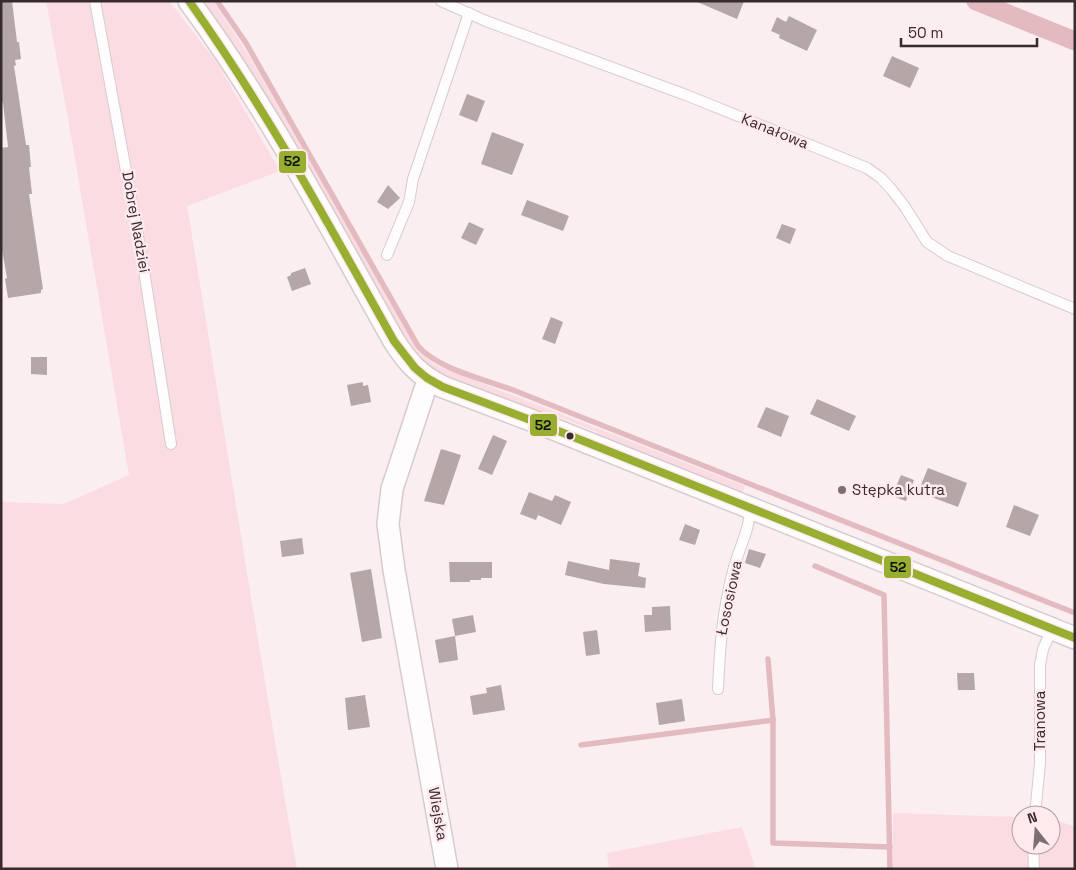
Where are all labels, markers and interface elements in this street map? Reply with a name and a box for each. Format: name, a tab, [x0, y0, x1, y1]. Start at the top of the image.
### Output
scale bar	[901, 15, 1037, 47]
text: 50 m	[908, 23, 943, 42]
street label: Kanałowa	[739, 108, 812, 153]
line badge: 52	[278, 150, 307, 174]
text: 52	[284, 152, 300, 170]
street label: Dobrej Nadziei	[118, 170, 155, 274]
line badge: 52	[529, 413, 558, 437]
text: 52	[535, 416, 551, 434]
unlabelled marker	[565, 431, 575, 441]
place label: Stępka kutra	[852, 480, 945, 499]
marker: Stępka kutra	[836, 484, 848, 496]
line badge: 52	[883, 555, 912, 579]
street label: Łososiowa	[711, 558, 746, 637]
text: 52	[890, 558, 906, 576]
street label: Tranowa	[1030, 690, 1049, 751]
street label: Wiejska	[424, 786, 453, 842]
north arrow	[1011, 805, 1061, 855]
text: N	[1025, 808, 1039, 828]

